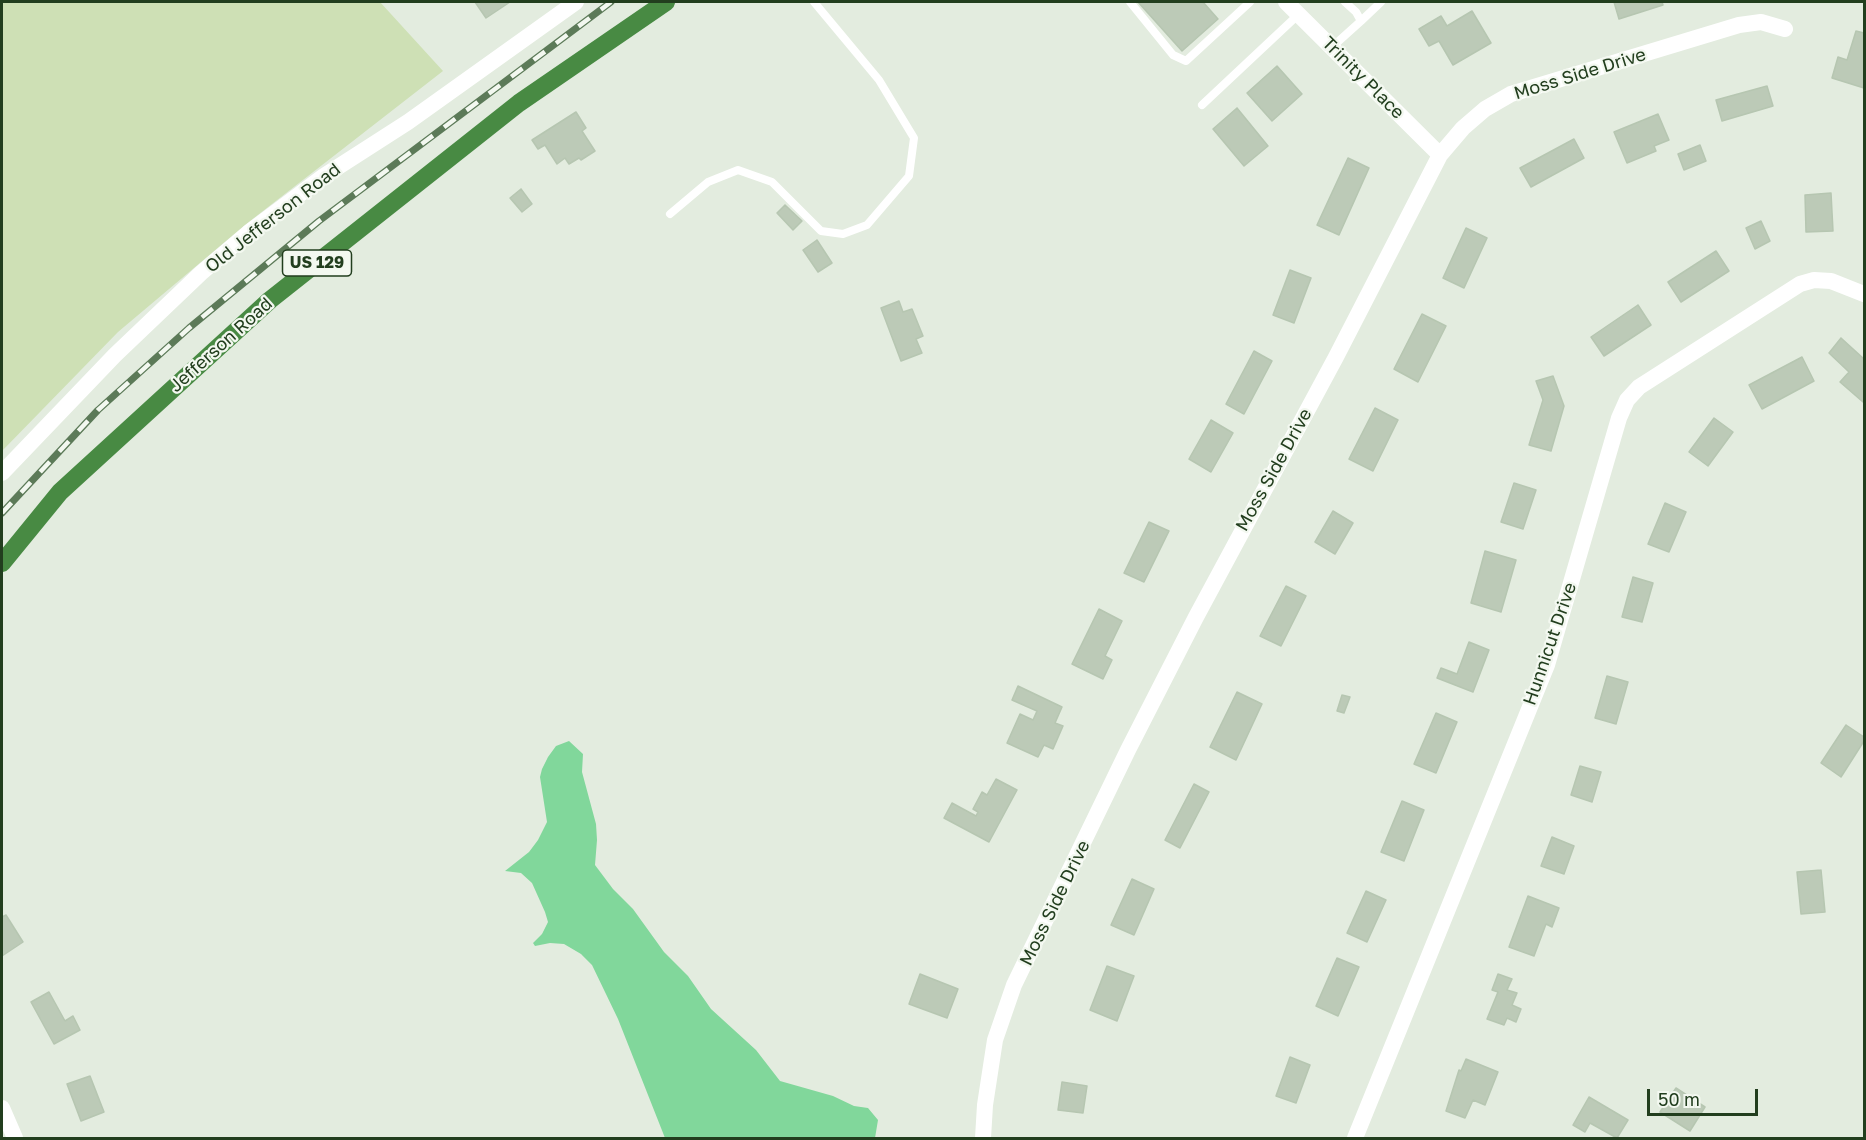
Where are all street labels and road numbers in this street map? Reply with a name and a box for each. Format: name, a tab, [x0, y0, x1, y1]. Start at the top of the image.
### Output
street label: Trinity Place	[1317, 32, 1409, 124]
street label: Moss Side Drive	[1511, 44, 1649, 104]
street label: Old Jefferson Road	[201, 159, 345, 277]
road number: US 129	[282, 250, 352, 276]
street label: Jefferson Road	[165, 293, 277, 397]
street label: Moss Side Drive	[1231, 405, 1317, 535]
street label: Hunnicut Drive	[1519, 580, 1581, 708]
street label: Moss Side Drive	[1015, 837, 1095, 969]

